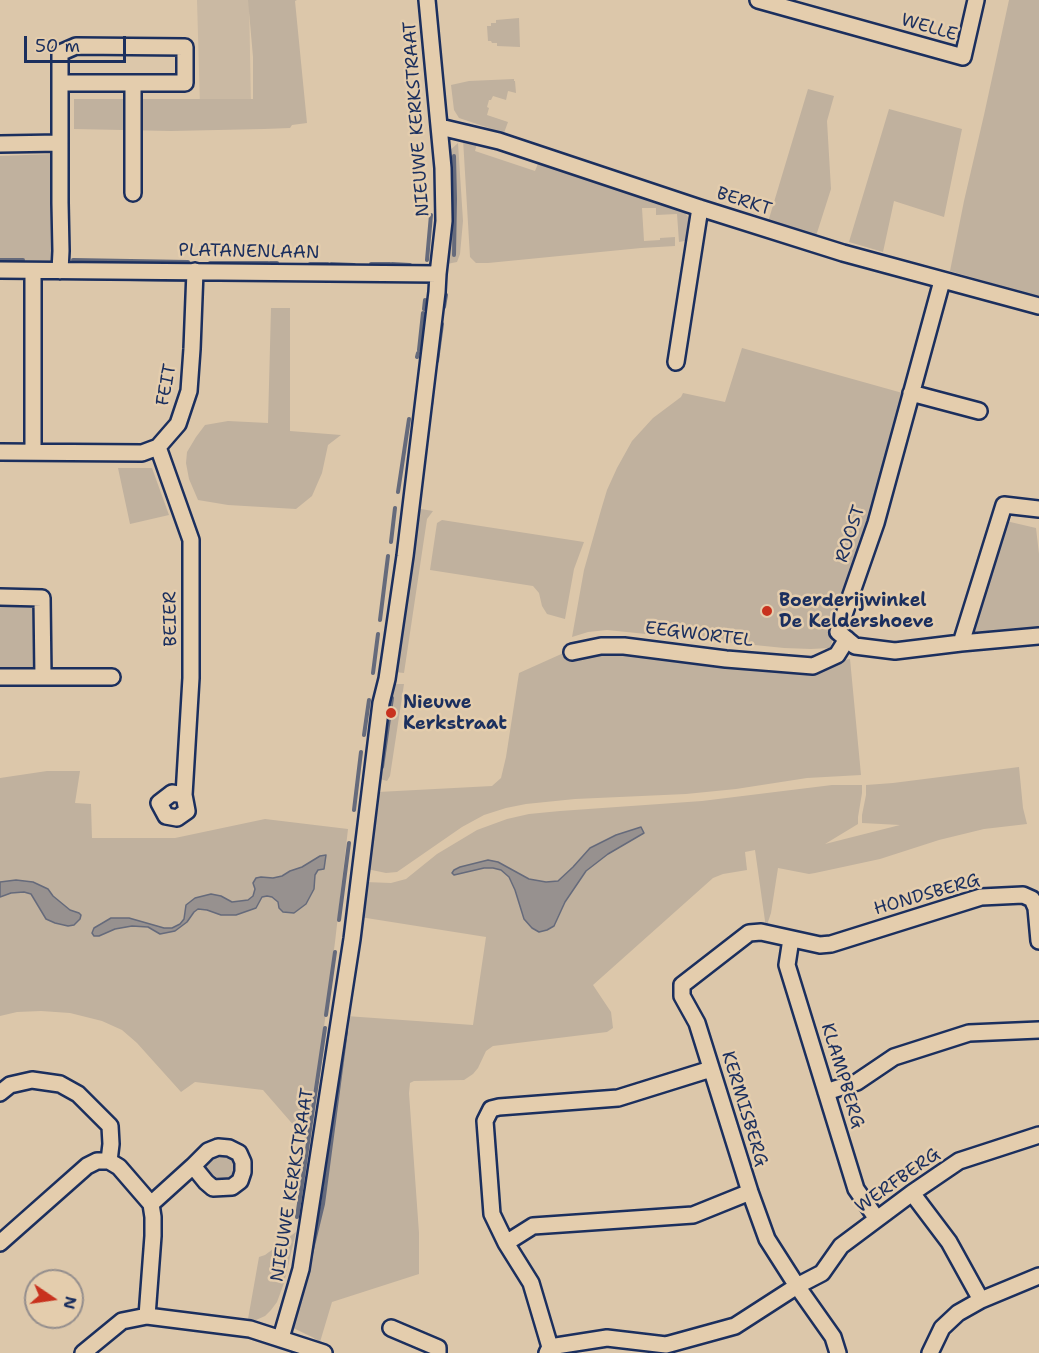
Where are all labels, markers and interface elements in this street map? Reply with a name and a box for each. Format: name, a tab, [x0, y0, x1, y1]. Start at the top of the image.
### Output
street label: WELLE	[898, 10, 960, 46]
street label: NIEUWE KERKSTRAAT	[399, 21, 435, 217]
scale bar	[27, 24, 129, 62]
text: 50 m	[35, 34, 80, 58]
street label: BERKT	[714, 183, 774, 221]
street label: PLATANENLAAN	[178, 240, 320, 264]
street label: FEIT	[152, 362, 182, 408]
street label: ROOST	[832, 503, 870, 565]
place label: Boerderijwinkel De Keldershoeve	[779, 590, 934, 632]
street label: BEIER	[160, 591, 182, 647]
marker: Boerderijwinkel De Keldershoeve	[760, 604, 774, 618]
street label: EEGWORTEL	[644, 618, 754, 652]
place label: Nieuwe Kerkstraat	[403, 692, 507, 734]
marker: Nieuwe Kerkstraat	[384, 706, 398, 720]
street label: HONDSBERG	[871, 870, 983, 920]
street label: KLAMPBERG	[816, 1021, 868, 1131]
street label: KERMISBERG	[716, 1049, 772, 1169]
street label: NIEUWE KERKSTRAAT	[267, 1087, 319, 1283]
street label: WERFBERG	[851, 1144, 945, 1218]
north arrow	[24, 1269, 84, 1329]
text: N	[58, 1294, 82, 1311]

